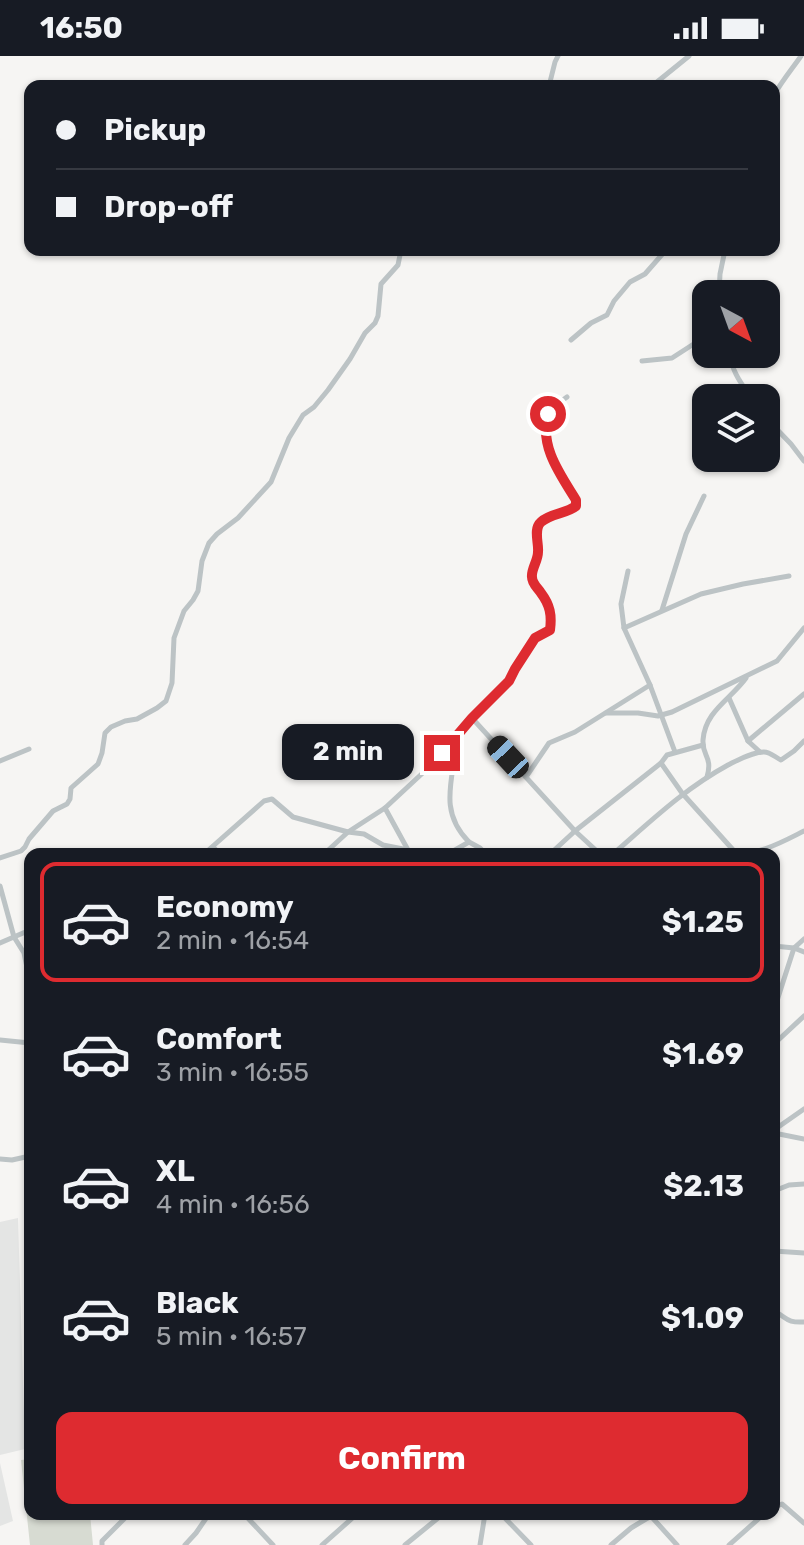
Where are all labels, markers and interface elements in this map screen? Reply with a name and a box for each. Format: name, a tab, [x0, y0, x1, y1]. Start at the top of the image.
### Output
text: 16:50	[40, 10, 123, 46]
text: Pickup	[104, 112, 206, 148]
text: Drop-off	[104, 189, 233, 225]
north arrow	[692, 280, 780, 368]
map controls	[692, 280, 780, 472]
button: layers	[692, 384, 780, 472]
route start	[530, 396, 566, 432]
callout: 2 min	[282, 725, 414, 781]
car	[483, 731, 533, 783]
route end	[424, 735, 460, 771]
text: 2 min	[313, 736, 383, 767]
icon: car	[60, 886, 132, 958]
text: Economy	[156, 889, 294, 925]
text: $1.25	[662, 904, 744, 940]
text: 2 min · 16:54	[156, 925, 309, 956]
icon: car	[60, 1018, 132, 1090]
text: Comfort	[156, 1021, 282, 1057]
text: $1.69	[662, 1036, 744, 1072]
text: 3 min · 16:55	[156, 1057, 309, 1088]
icon: car	[60, 1150, 132, 1222]
text: XL	[156, 1153, 195, 1189]
text: $2.13	[663, 1168, 744, 1204]
text: 4 min · 16:56	[156, 1189, 310, 1220]
icon: car	[60, 1282, 132, 1354]
text: Black	[156, 1285, 239, 1321]
text: $1.09	[661, 1300, 744, 1336]
text: 5 min · 16:57	[156, 1321, 307, 1352]
button: Confirm	[56, 1412, 748, 1504]

